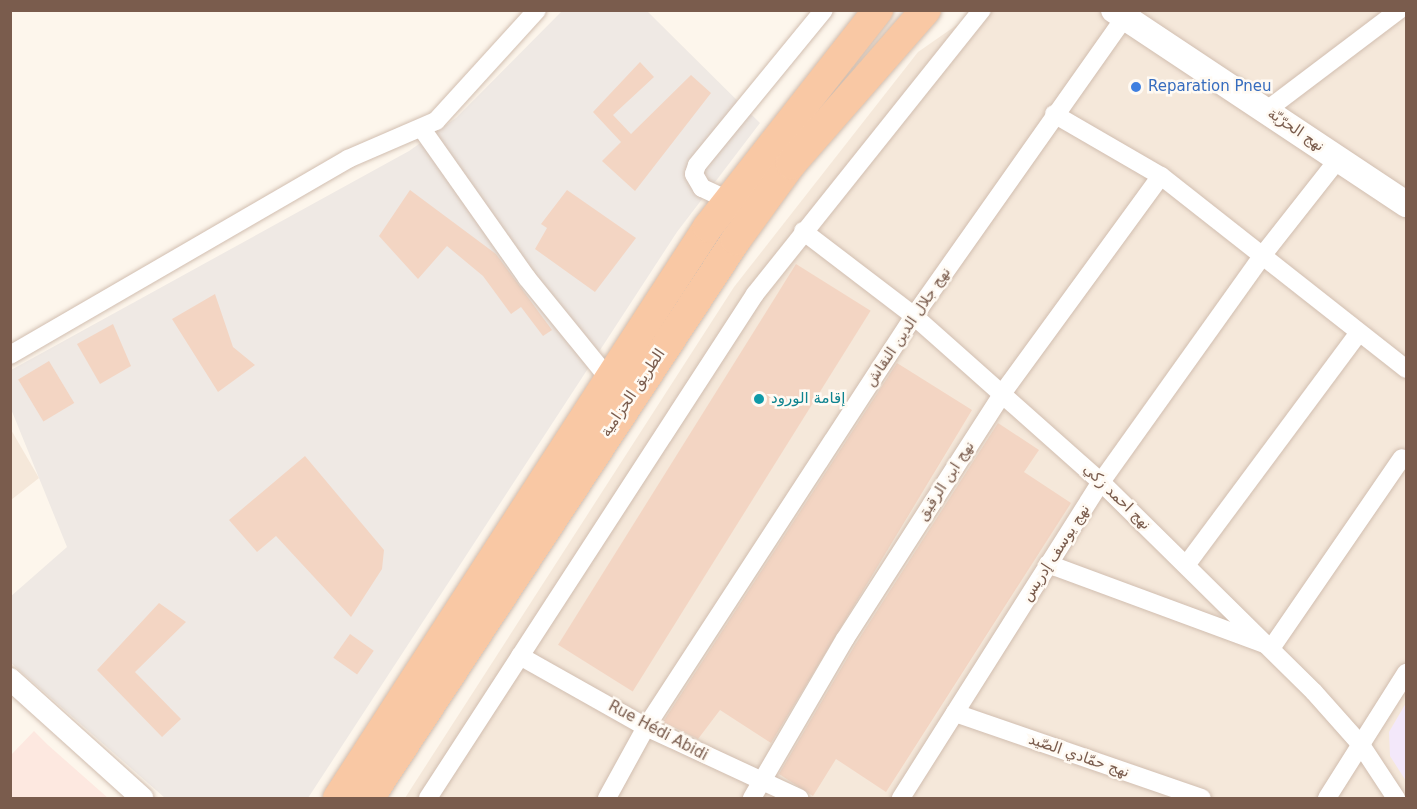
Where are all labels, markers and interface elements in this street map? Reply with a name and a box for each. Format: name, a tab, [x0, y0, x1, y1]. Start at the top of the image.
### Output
place label: Reparation Pneu	[1148, 78, 1272, 96]
marker: Reparation Pneu	[1129, 80, 1143, 94]
street label: نهج الحرّيّة	[1264, 105, 1328, 155]
street label: نهج جلال الدين النقاش	[861, 264, 955, 390]
street label: الطريق الحزامية	[597, 346, 669, 440]
place label: إقامة الورود	[771, 390, 845, 408]
marker: إقامة الورود	[752, 392, 766, 406]
street label: نهج ابن الرقيق	[914, 438, 978, 524]
street label: نهج احمد زكي	[1079, 460, 1155, 534]
street label: نهج يوسف إدريس	[1018, 501, 1094, 605]
street label: Rue Hédi Abidi	[605, 697, 711, 765]
street label: نهج حمّادي الصّيد	[1026, 730, 1132, 782]

